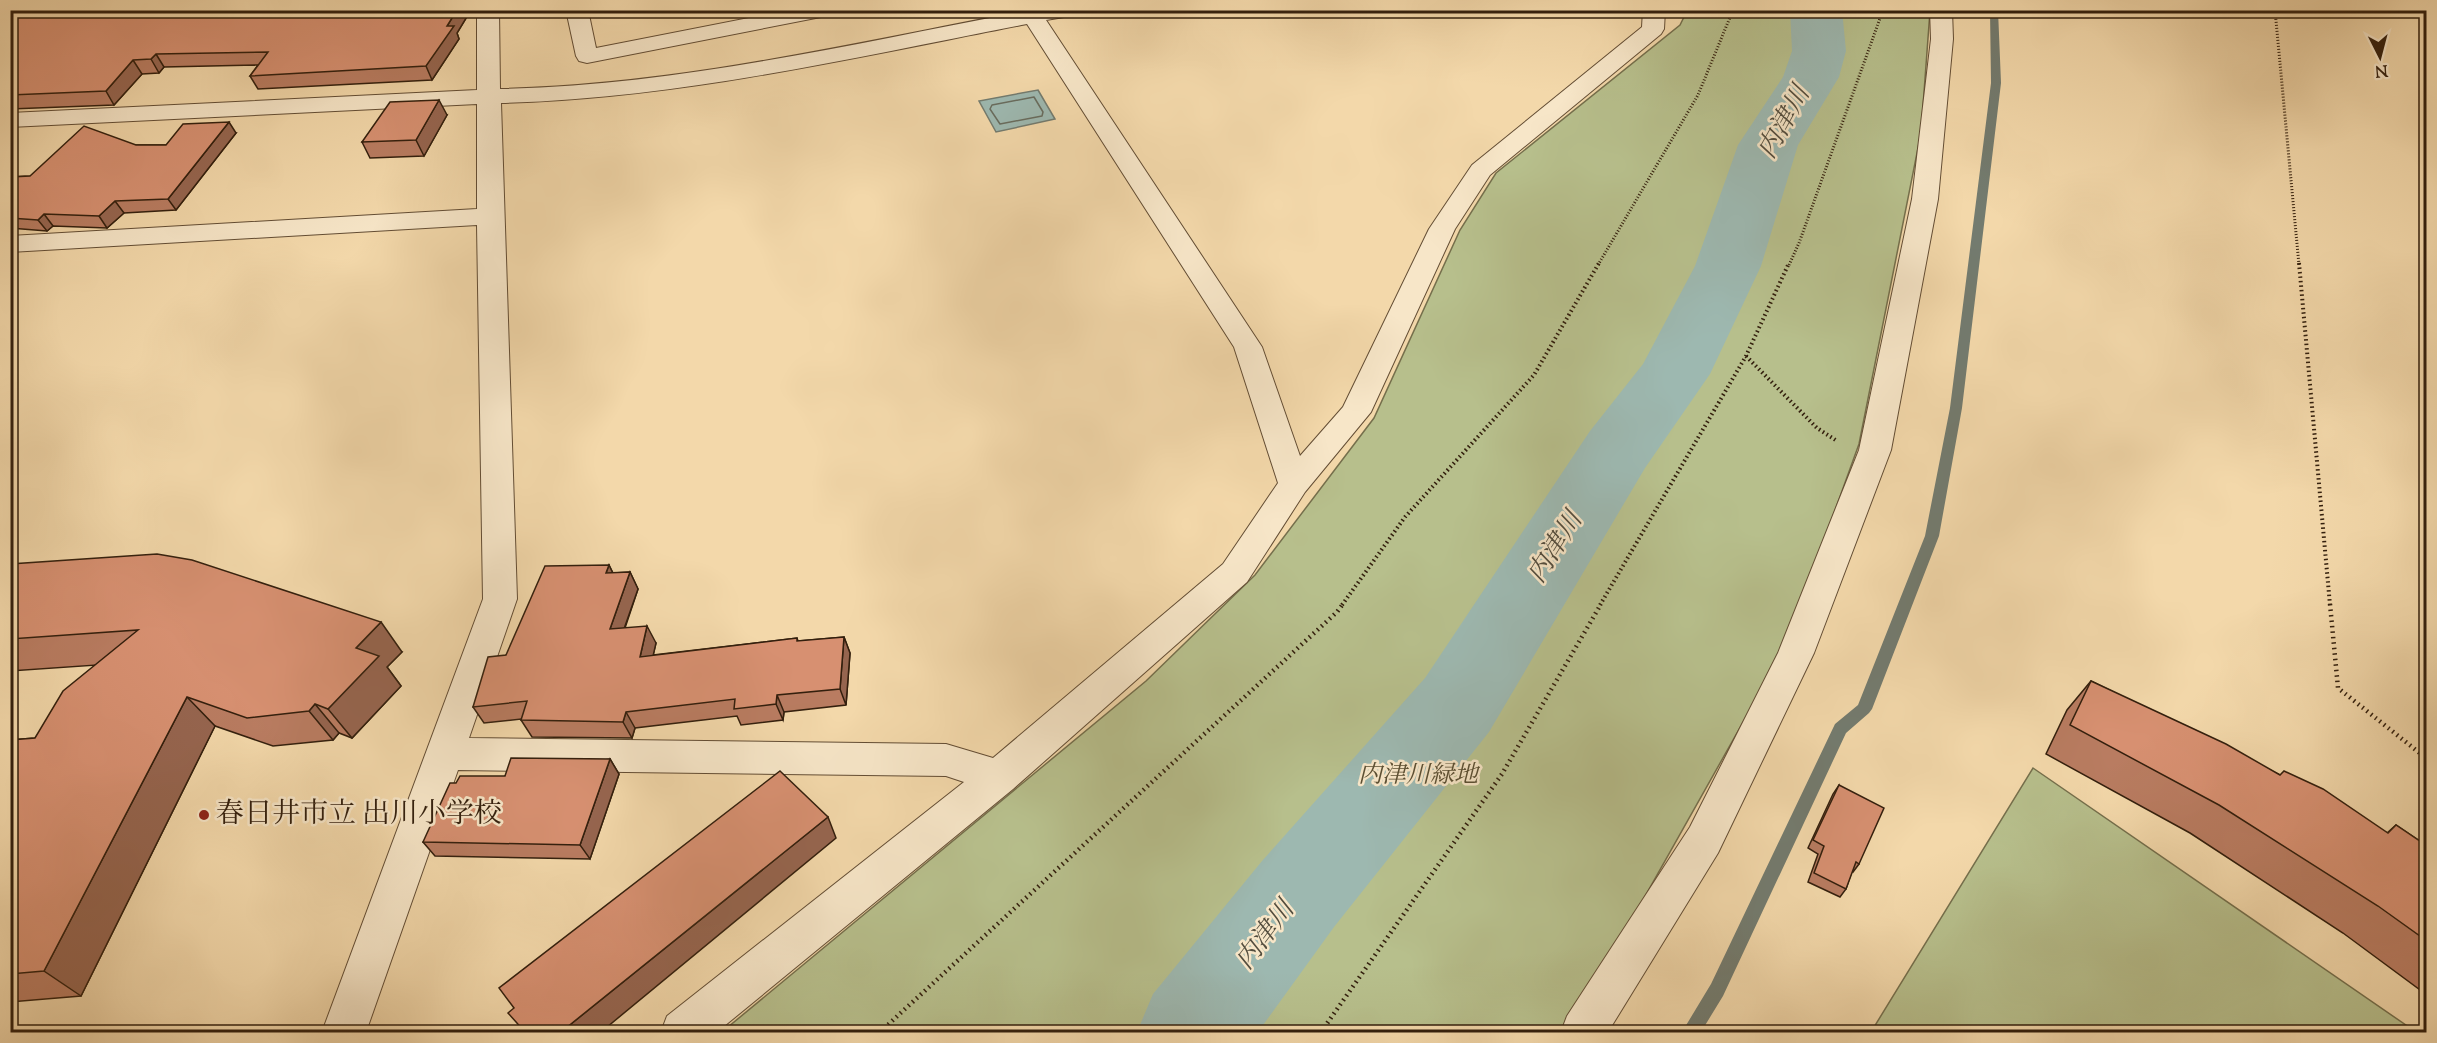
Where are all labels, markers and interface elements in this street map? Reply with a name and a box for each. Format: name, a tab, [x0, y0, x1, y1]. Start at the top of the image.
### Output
north arrow	[2350, 27, 2410, 87]
text: N	[2374, 57, 2389, 82]
water label: 内津川	[1750, 77, 1822, 166]
water label: 内津川	[1520, 503, 1594, 591]
park label: 内津川緑地	[1358, 759, 1481, 793]
place label: 春日井市立 出川小学校	[216, 795, 502, 835]
marker: 春日井市立 出川小学校	[197, 808, 211, 822]
water label: 内津川	[1228, 891, 1306, 978]

